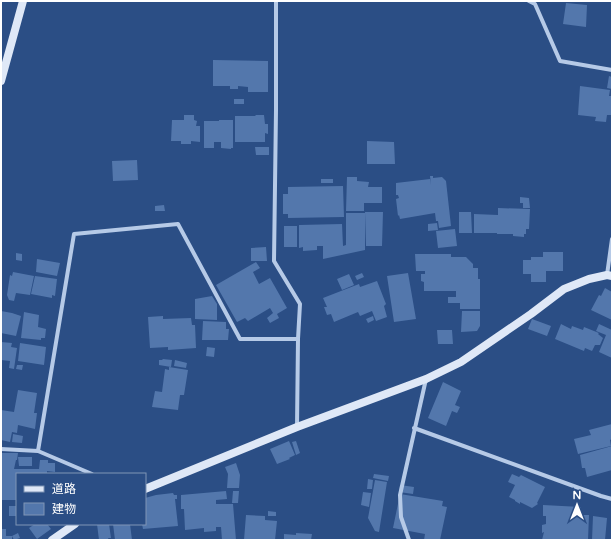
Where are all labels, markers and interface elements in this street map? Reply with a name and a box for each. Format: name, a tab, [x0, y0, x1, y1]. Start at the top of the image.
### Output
legend	[16, 473, 146, 525]
text: 道路	[52, 482, 76, 496]
north arrow	[557, 485, 597, 525]
text: N	[573, 489, 581, 502]
text: 建物	[52, 502, 76, 516]

